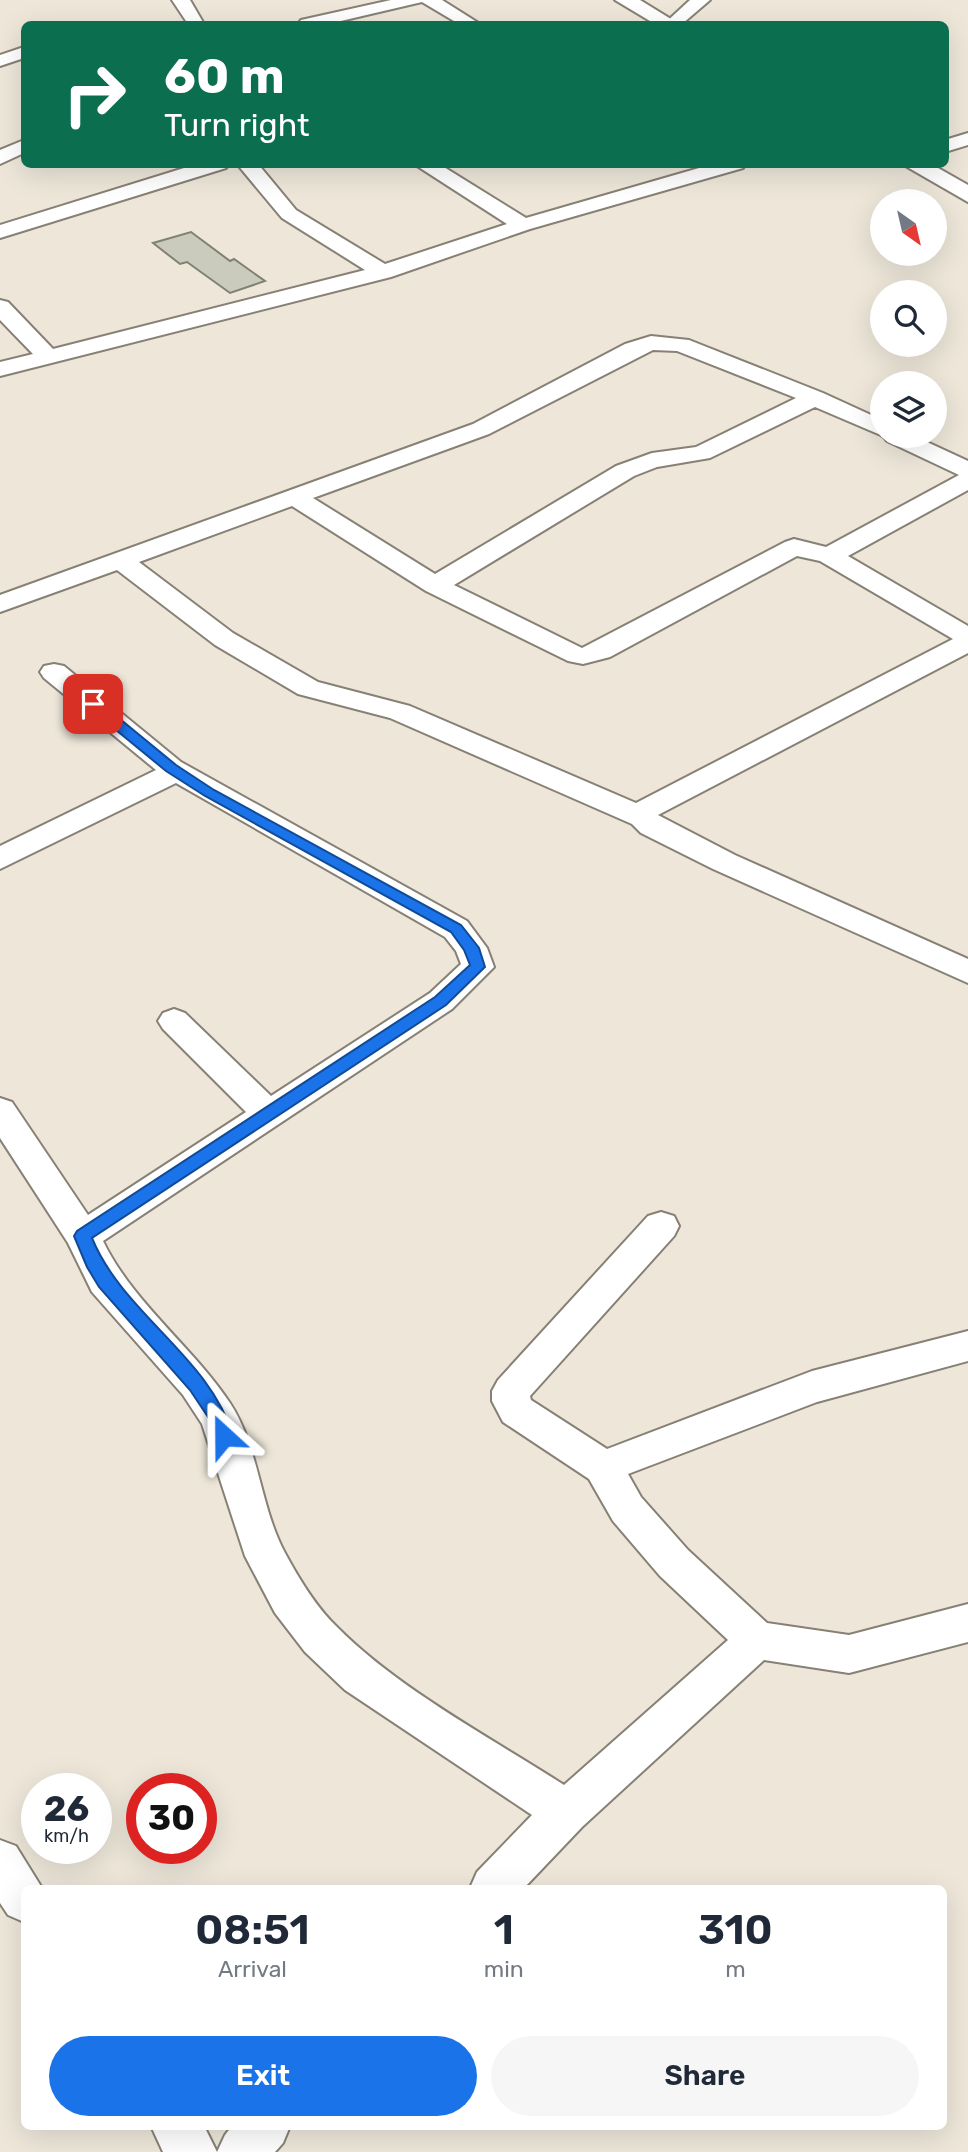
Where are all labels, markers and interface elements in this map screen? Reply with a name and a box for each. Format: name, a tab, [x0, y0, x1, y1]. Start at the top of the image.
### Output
text: 60 m	[164, 47, 285, 105]
icon: right	[49, 49, 140, 140]
text: Turn right	[164, 106, 309, 144]
north arrow	[870, 189, 947, 266]
map controls	[870, 189, 947, 448]
button: search	[870, 280, 947, 357]
button: layers	[870, 371, 947, 448]
pin	[63, 674, 123, 734]
icon: arrive	[74, 685, 112, 723]
position arrow	[187, 1399, 261, 1473]
speed limit sign: 30	[126, 1773, 217, 1864]
text: 26	[44, 1788, 89, 1830]
text: km/h	[44, 1825, 89, 1847]
text: 08:51	[195, 1905, 310, 1955]
text: 1	[494, 1905, 514, 1955]
text: 310	[698, 1905, 773, 1955]
text: Arrival	[218, 1955, 287, 1983]
text: min	[484, 1955, 524, 1983]
text: m	[725, 1955, 746, 1983]
button: Exit	[49, 2036, 477, 2116]
button: Share	[491, 2036, 919, 2116]

